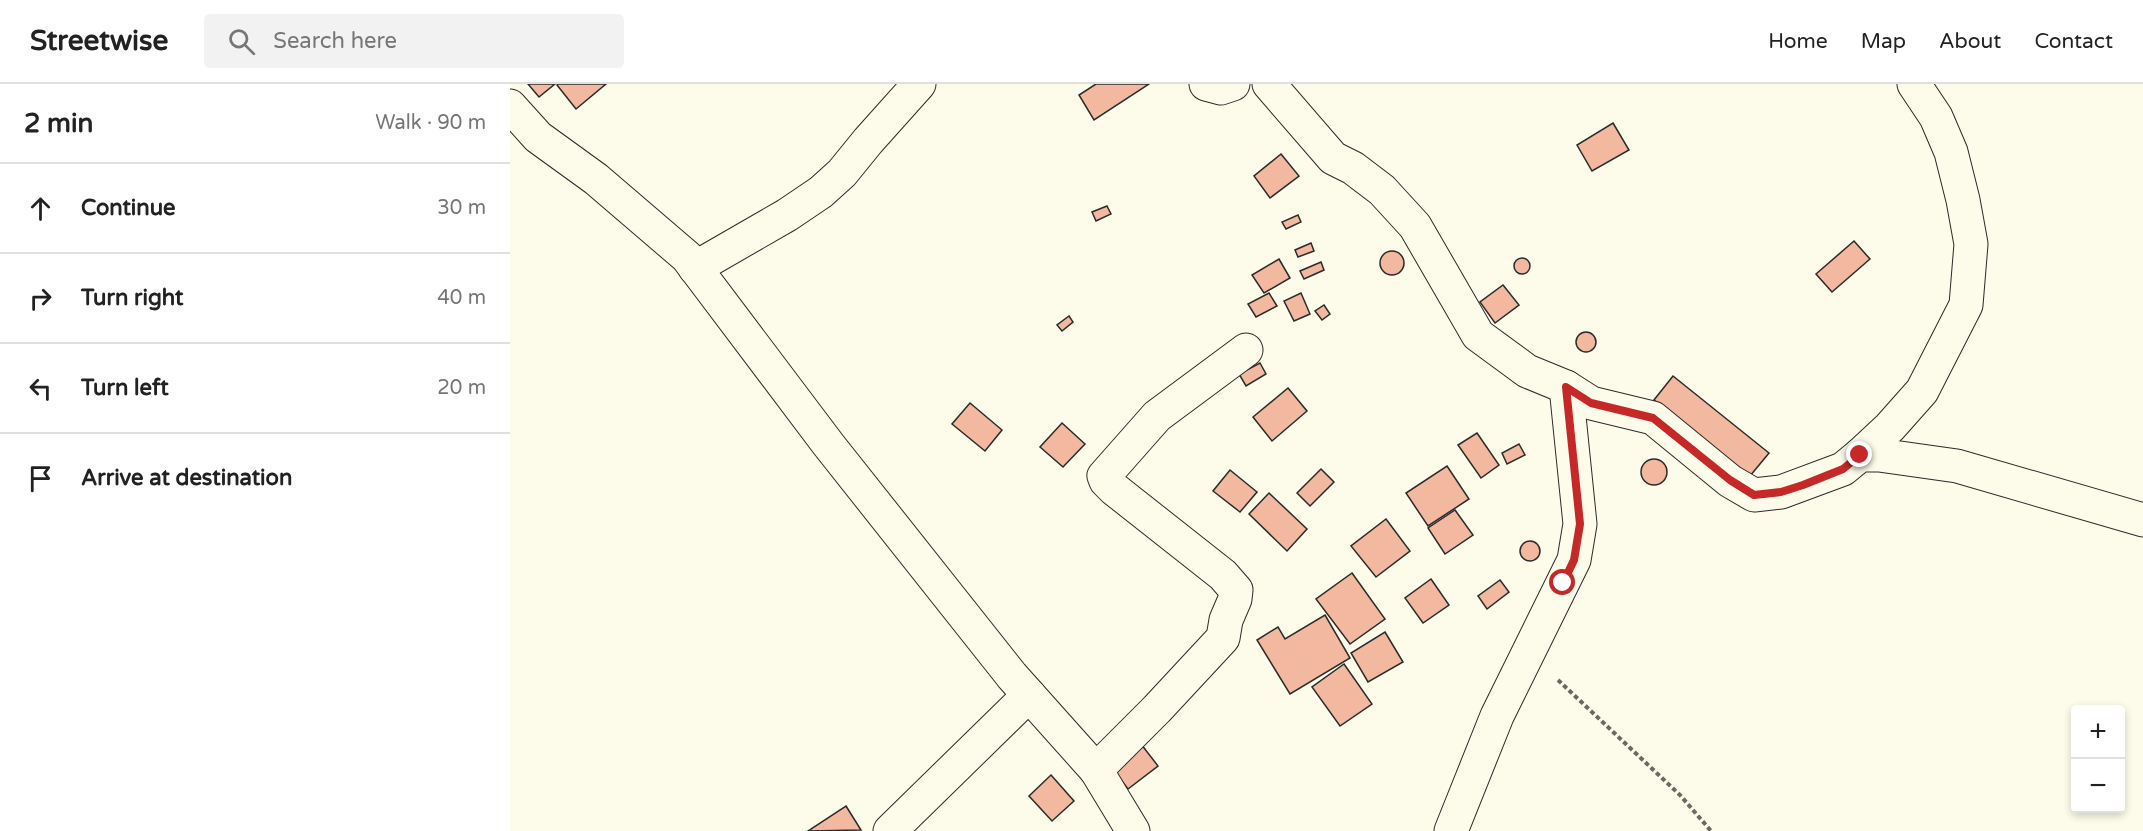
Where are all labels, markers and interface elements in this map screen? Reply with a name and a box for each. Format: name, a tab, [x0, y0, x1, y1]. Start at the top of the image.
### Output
search box	[204, 14, 624, 68]
text: Streetwise	[30, 24, 168, 58]
icon: search	[225, 25, 258, 58]
text: Search here	[273, 28, 397, 54]
text: Home	[1768, 29, 1828, 54]
text: Map	[1861, 29, 1906, 54]
text: About	[1939, 29, 2001, 54]
text: Contact	[2034, 29, 2113, 54]
text: 2 min	[24, 108, 93, 139]
text: Walk · 90 m	[375, 111, 486, 135]
icon: ahead	[24, 192, 57, 225]
text: Continue	[81, 195, 176, 221]
text: 30 m	[437, 196, 486, 220]
icon: right	[24, 282, 57, 315]
text: Turn right	[81, 285, 183, 311]
text: 40 m	[437, 286, 486, 310]
icon: left	[24, 372, 57, 405]
text: Turn left	[81, 375, 169, 401]
text: 20 m	[437, 376, 486, 400]
route end	[1846, 441, 1872, 467]
icon: arrive	[24, 462, 57, 495]
text: Arrive at destination	[81, 465, 292, 491]
route start	[1549, 569, 1575, 595]
map controls	[2071, 705, 2125, 813]
button: +	[2071, 705, 2125, 759]
button: −	[2071, 759, 2125, 813]

